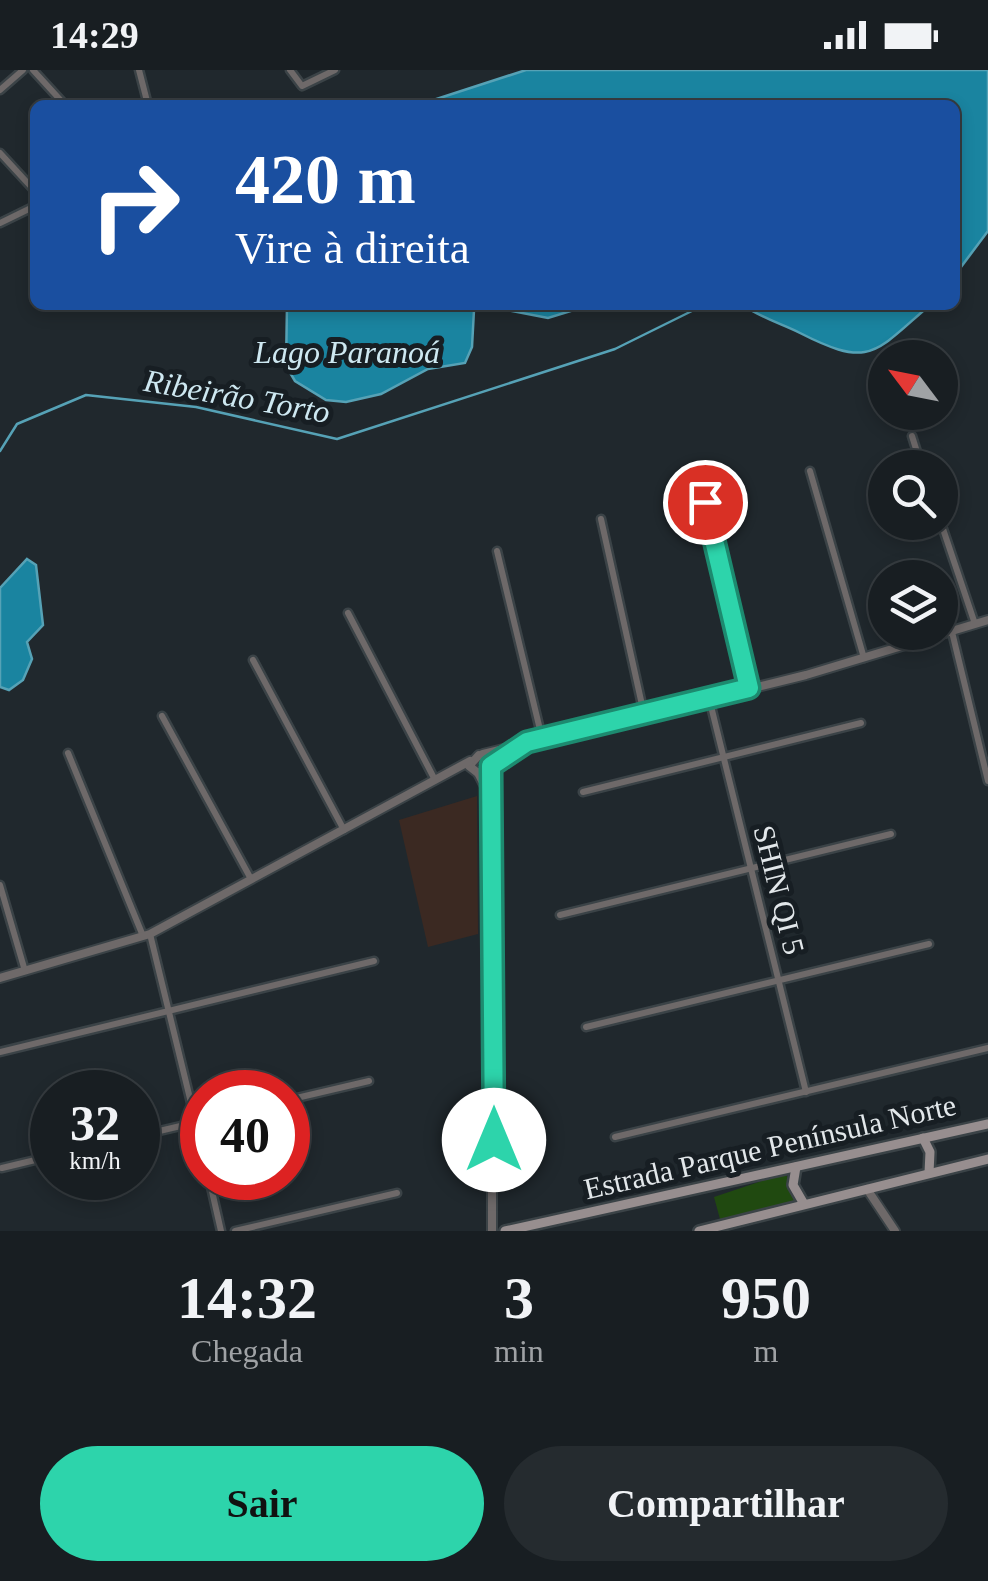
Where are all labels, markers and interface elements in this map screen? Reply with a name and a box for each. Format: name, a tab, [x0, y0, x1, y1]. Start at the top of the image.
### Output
text: 14:29	[50, 14, 139, 56]
icon: right	[70, 140, 200, 270]
text: 420 m	[235, 141, 416, 218]
text: Vire à direita	[235, 223, 470, 273]
water label: Lago Paranoá	[253, 334, 440, 370]
north arrow	[868, 340, 958, 430]
map controls	[868, 340, 958, 650]
water label: Ribeirão Torto	[140, 362, 333, 430]
button: search	[868, 450, 958, 540]
pin	[663, 460, 748, 545]
icon: arrive	[678, 475, 733, 530]
button: layers	[868, 560, 958, 650]
street label: SHIN QI 5	[748, 822, 811, 958]
speed limit sign: 40	[180, 1070, 310, 1200]
position arrow	[442, 1088, 546, 1192]
street label: Estrada Parque Península Norte	[581, 1088, 959, 1205]
text: 32	[70, 1095, 120, 1151]
text: km/h	[69, 1147, 121, 1174]
text: 14:32	[177, 1265, 317, 1331]
text: 3	[504, 1265, 534, 1331]
text: 950	[721, 1265, 811, 1331]
text: Chegada	[191, 1333, 303, 1369]
text: min	[494, 1333, 544, 1369]
text: m	[753, 1333, 778, 1369]
button: Sair	[40, 1446, 484, 1561]
button: Compartilhar	[504, 1446, 948, 1561]

